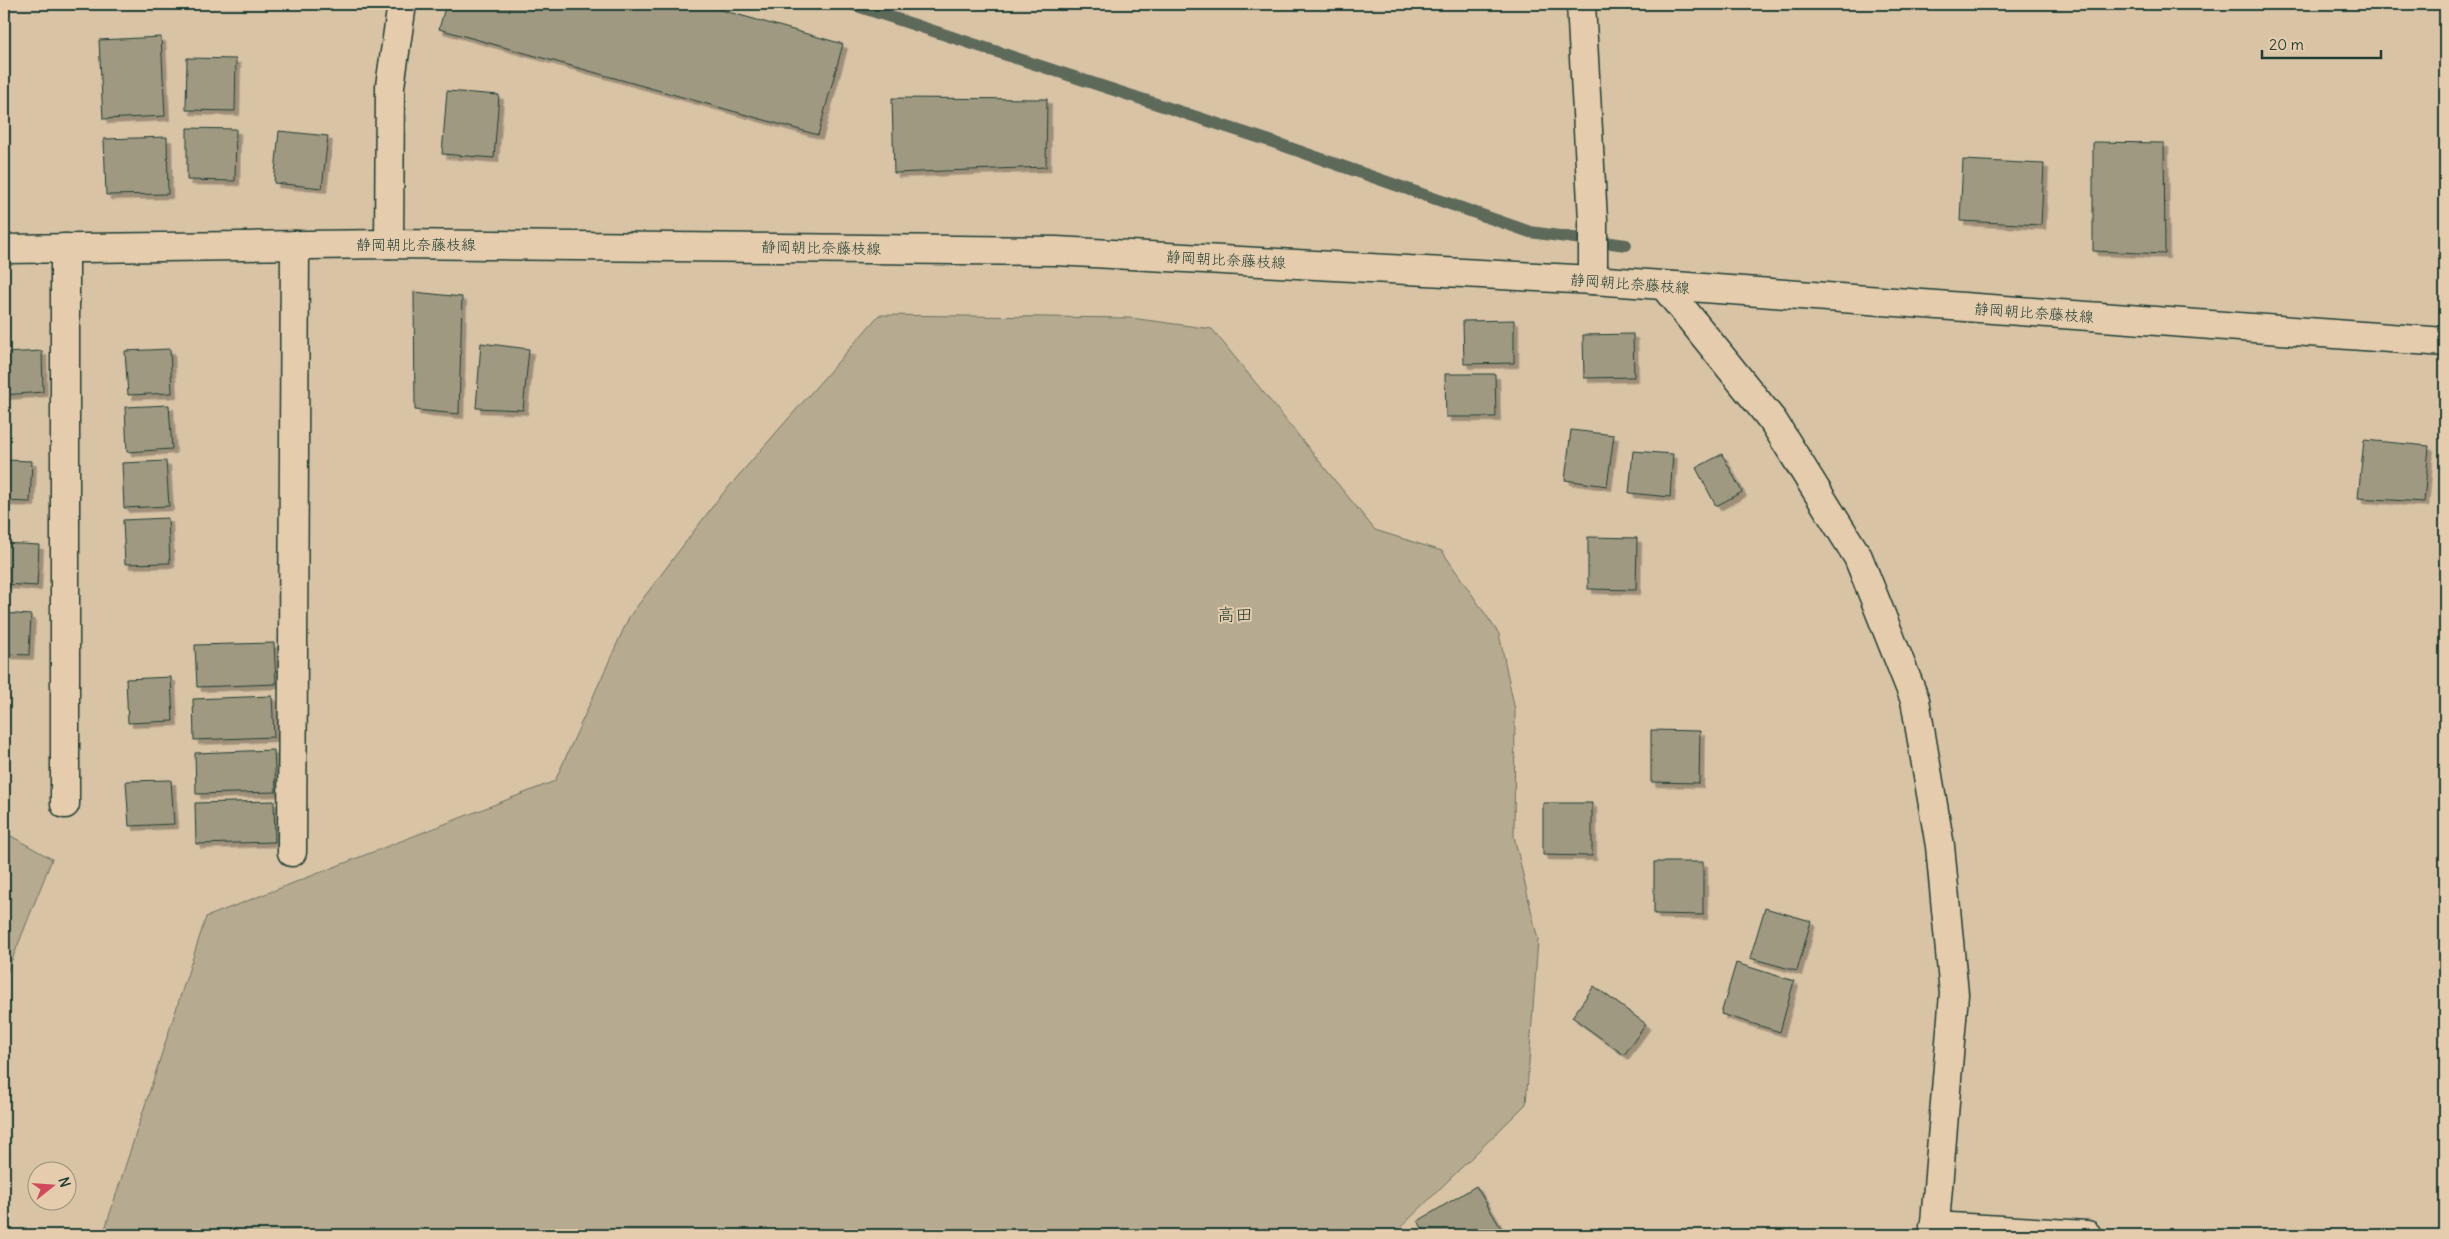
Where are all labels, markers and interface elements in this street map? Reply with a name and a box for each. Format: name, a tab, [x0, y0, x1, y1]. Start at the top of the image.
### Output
scale bar	[2262, 28, 2380, 60]
text: 20 m	[2269, 35, 2304, 54]
street label: 静岡朝比奈藤枝線	[356, 235, 476, 254]
street label: 静岡朝比奈藤枝線	[761, 237, 881, 258]
street label: 静岡朝比奈藤枝線	[1166, 247, 1286, 272]
street label: 静岡朝比奈藤枝線	[1570, 270, 1691, 297]
street label: 静岡朝比奈藤枝線	[1974, 299, 2095, 326]
district label: 高田	[1217, 603, 1253, 626]
north arrow	[28, 1162, 78, 1212]
text: N	[54, 1175, 74, 1189]

